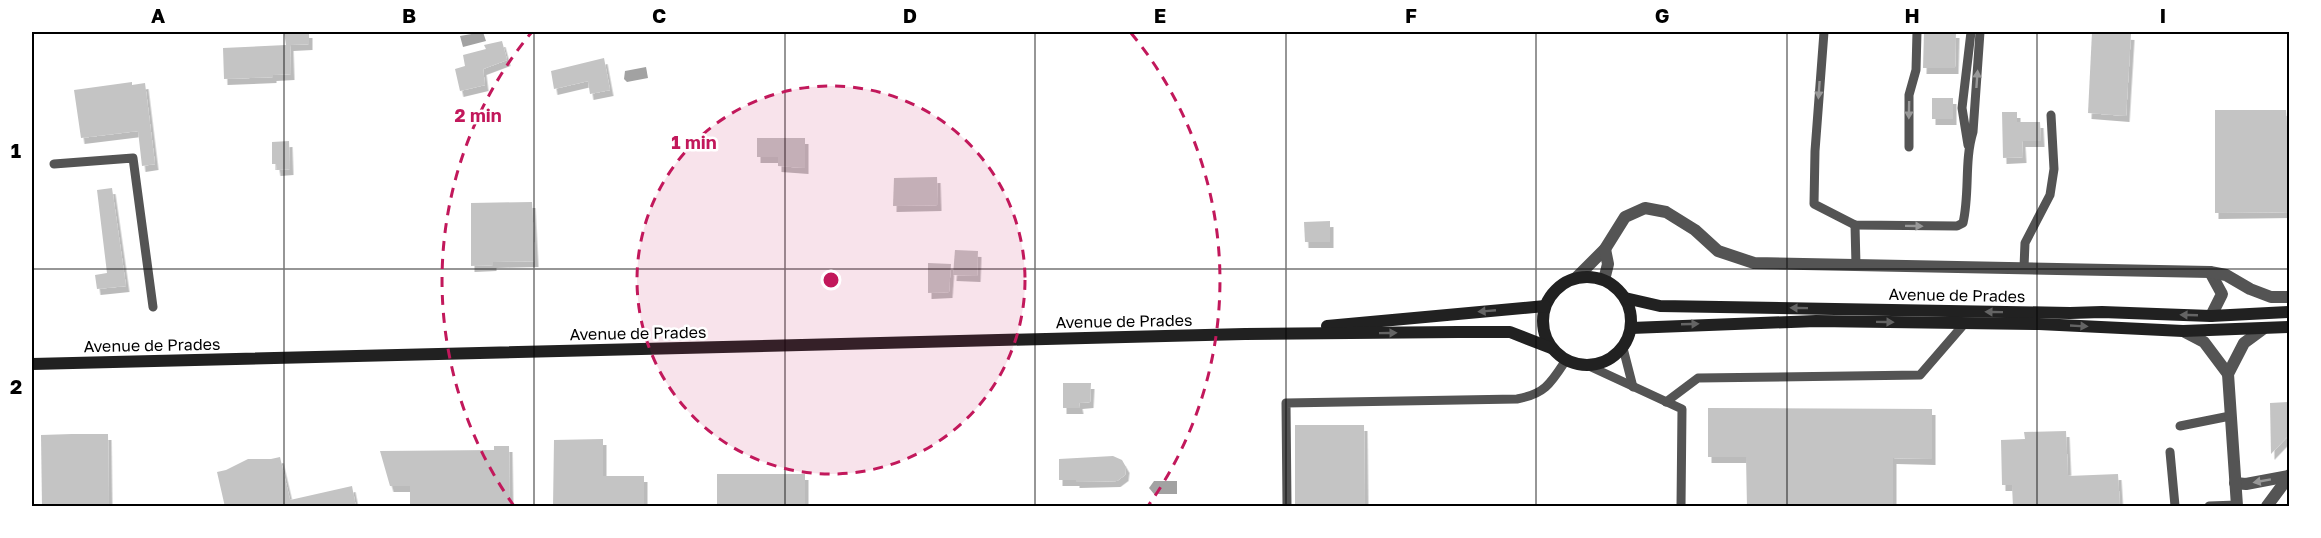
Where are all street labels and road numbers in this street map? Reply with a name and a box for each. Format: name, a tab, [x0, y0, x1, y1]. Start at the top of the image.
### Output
street label: Avenue de Prades	[1888, 284, 2026, 306]
street label: Avenue de Prades	[1055, 310, 1193, 332]
street label: Avenue de Prades	[569, 322, 707, 344]
street label: Avenue de Prades	[83, 334, 221, 356]

